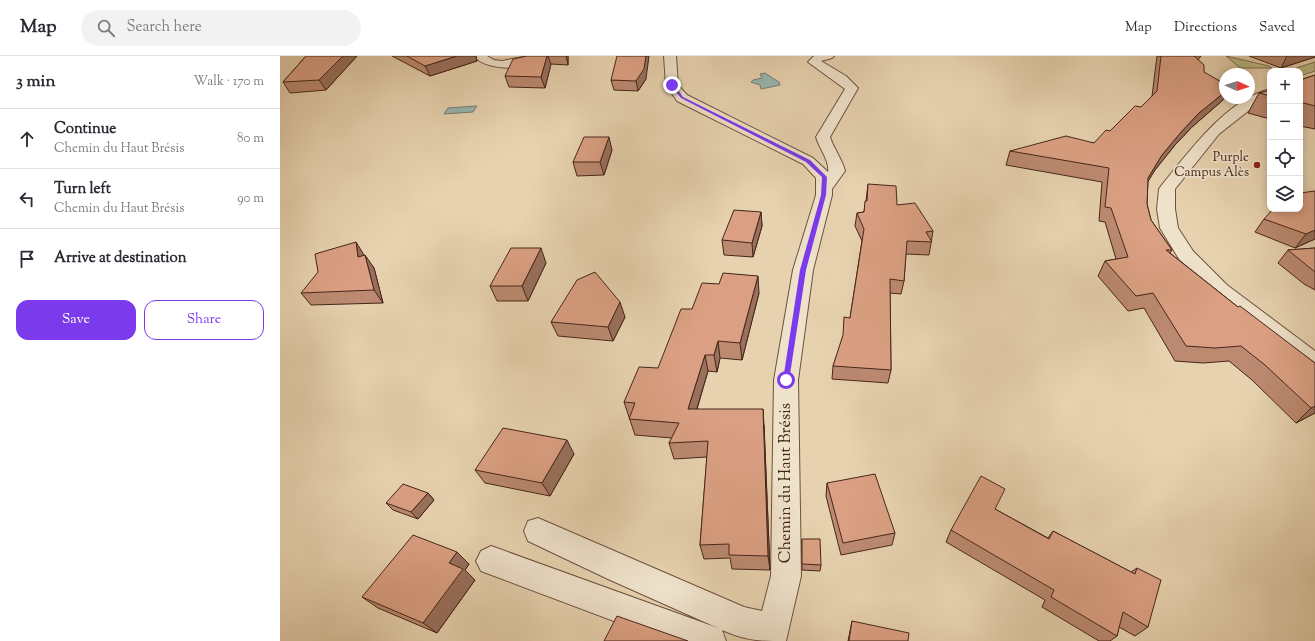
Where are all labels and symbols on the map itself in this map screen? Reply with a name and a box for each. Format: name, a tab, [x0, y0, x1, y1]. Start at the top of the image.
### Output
north arrow	[1219, 68, 1255, 104]
route end	[663, 76, 681, 94]
place label: Purple Campus Alès	[1174, 149, 1249, 182]
marker: Purple Campus Alès	[1252, 160, 1262, 170]
route start	[777, 371, 795, 389]
street label: Chemin du Haut Brésis	[775, 403, 798, 563]

